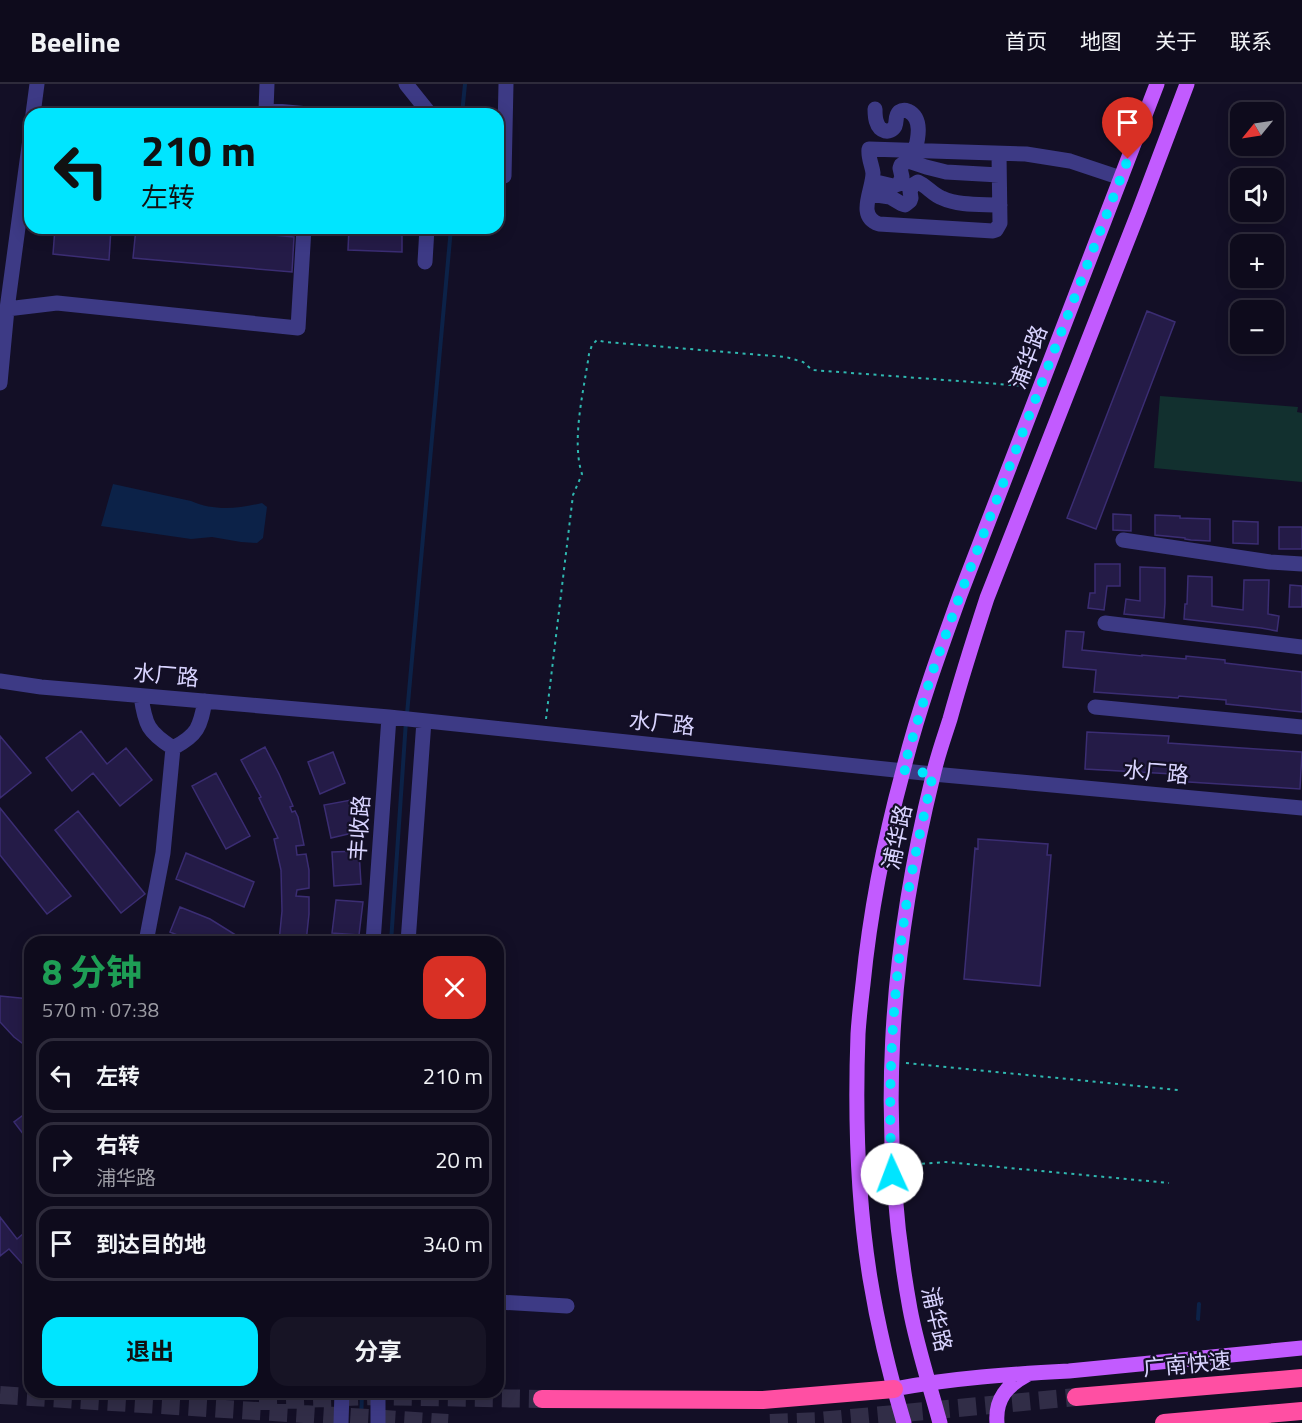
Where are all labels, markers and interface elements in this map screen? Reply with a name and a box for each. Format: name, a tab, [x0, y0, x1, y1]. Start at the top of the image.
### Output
text: Beeline	[30, 20, 120, 63]
text: 首页	[1005, 25, 1047, 57]
text: 地图	[1080, 25, 1122, 57]
text: 关于	[1155, 25, 1197, 57]
text: 联系	[1230, 25, 1272, 57]
pin	[1102, 97, 1153, 159]
north arrow	[1230, 102, 1284, 156]
map controls	[1230, 102, 1284, 354]
icon: arrive	[1111, 106, 1144, 139]
text: 210 m	[141, 118, 256, 182]
icon: left	[42, 132, 120, 210]
button: sound	[1230, 168, 1284, 222]
text: 左转	[141, 176, 195, 217]
button: +	[1230, 234, 1284, 288]
button: −	[1230, 300, 1284, 354]
street label: 浦华路	[1000, 320, 1056, 394]
street label: 水厂路	[132, 655, 200, 695]
street label: 水厂路	[627, 703, 697, 743]
street label: 水厂路	[1122, 752, 1190, 792]
street label: 丰收路	[340, 794, 378, 862]
street label: 浦华路	[874, 801, 920, 873]
text: 8 分钟	[42, 944, 142, 999]
button: close	[423, 956, 486, 1019]
text: 570 m · 07:38	[42, 994, 159, 1025]
icon: left	[45, 1059, 78, 1092]
text: 左转	[96, 1059, 140, 1093]
text: 210 m	[423, 1059, 483, 1093]
text: 右转	[96, 1128, 140, 1162]
position arrow	[860, 1142, 924, 1206]
icon: right	[45, 1143, 78, 1176]
text: 20 m	[435, 1143, 483, 1177]
text: 浦华路	[96, 1162, 156, 1193]
icon: arrive	[45, 1227, 78, 1260]
text: 到达目的地	[96, 1227, 206, 1261]
text: 340 m	[423, 1227, 483, 1261]
street label: 浦华路	[913, 1283, 961, 1355]
button: 退出	[42, 1317, 258, 1386]
button: 分享	[270, 1317, 486, 1386]
street label: 广南快速	[1142, 1343, 1232, 1385]

